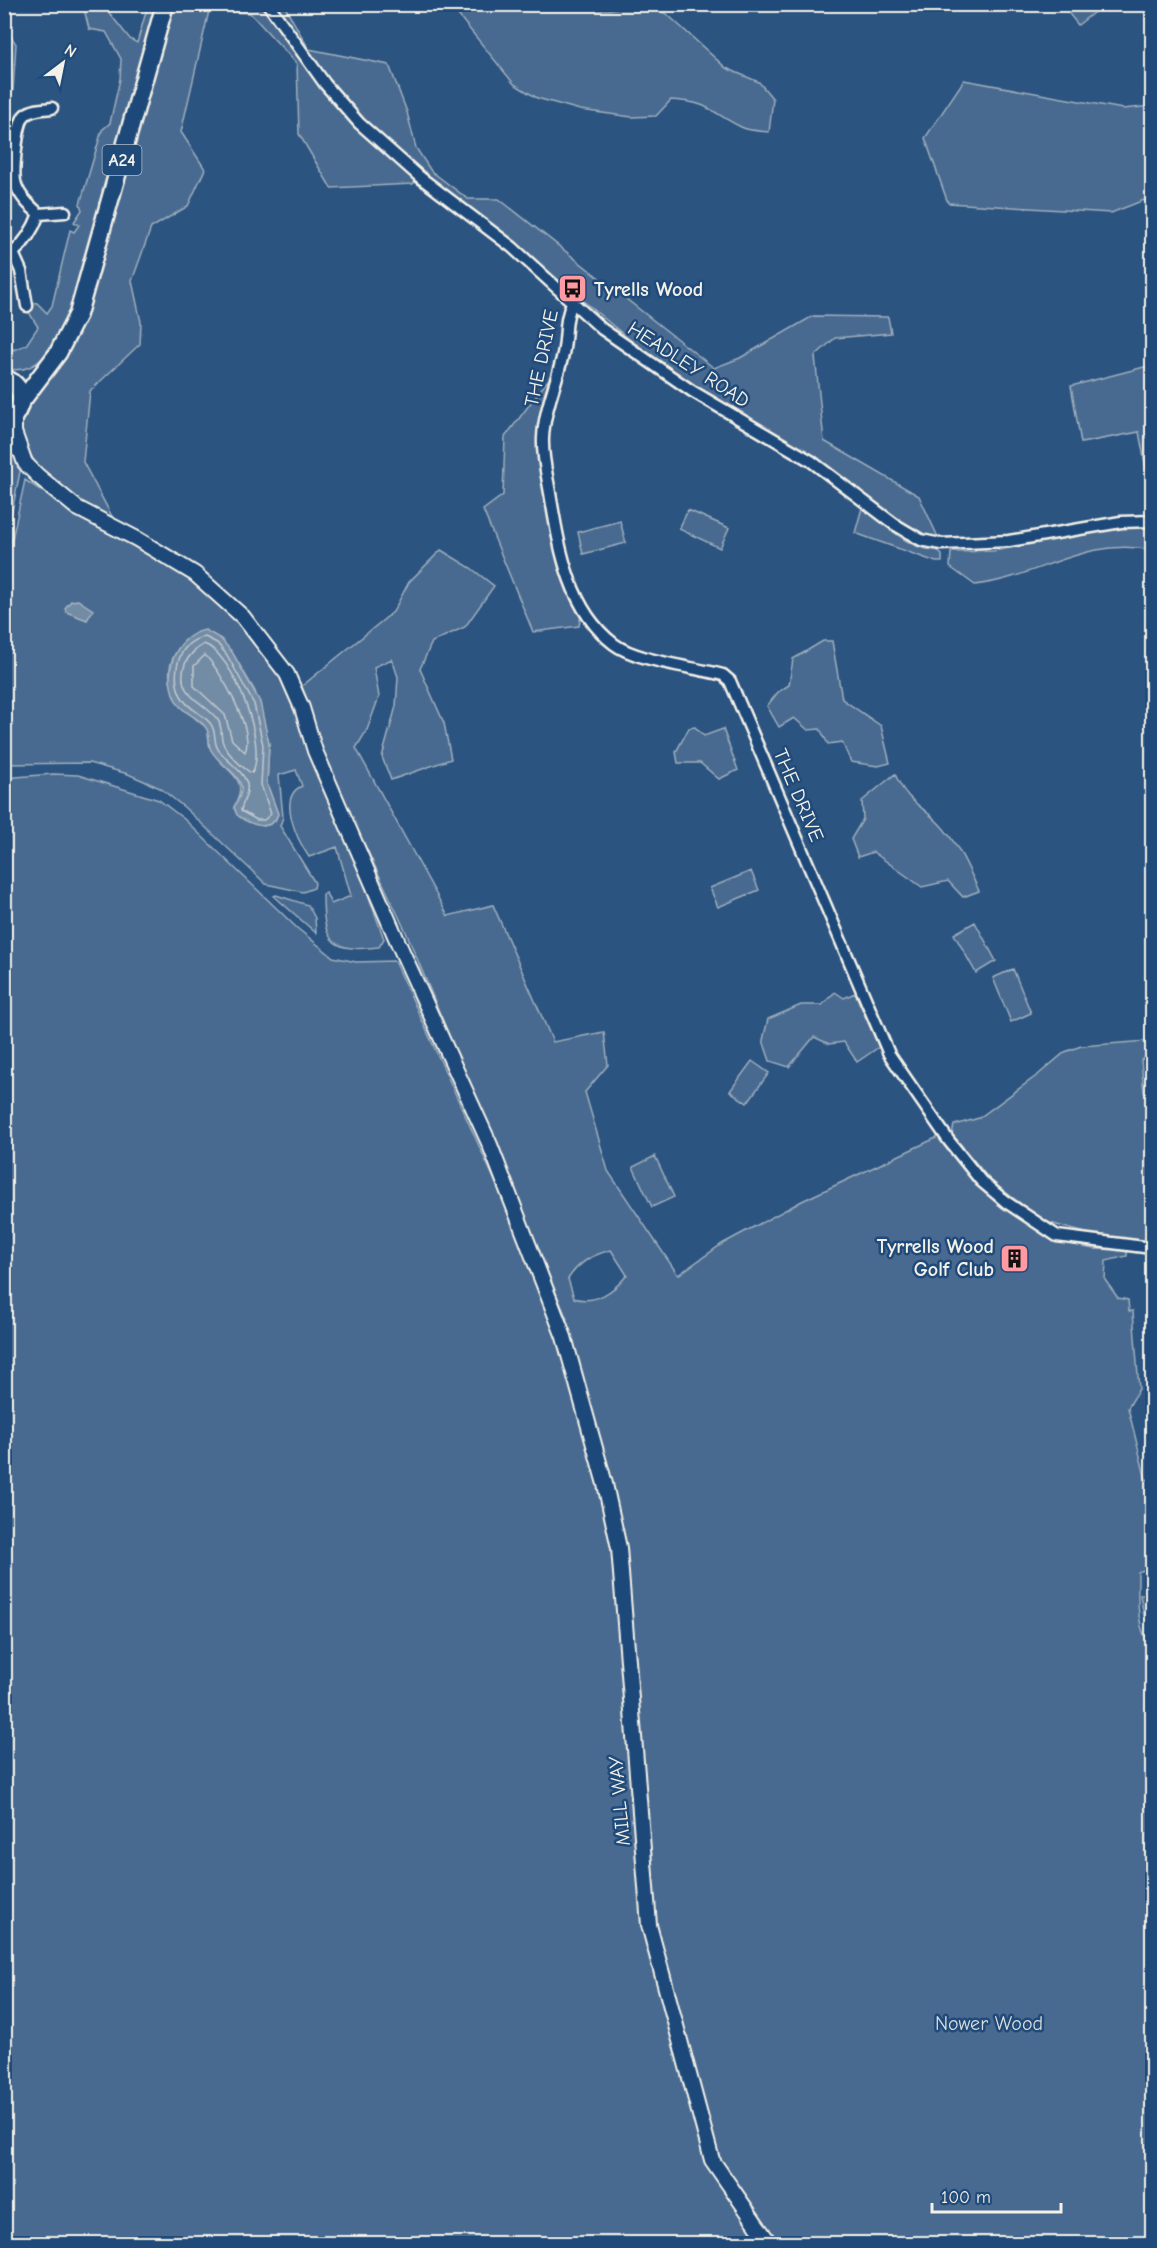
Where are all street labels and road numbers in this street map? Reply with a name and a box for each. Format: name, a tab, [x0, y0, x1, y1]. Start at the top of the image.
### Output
road number: A24	[102, 145, 142, 175]
street label: THE DRIVE	[520, 307, 563, 409]
street label: HEADLEY ROAD	[624, 317, 754, 412]
street label: THE DRIVE	[769, 745, 828, 845]
street label: MILL WAY	[604, 1755, 635, 1847]

